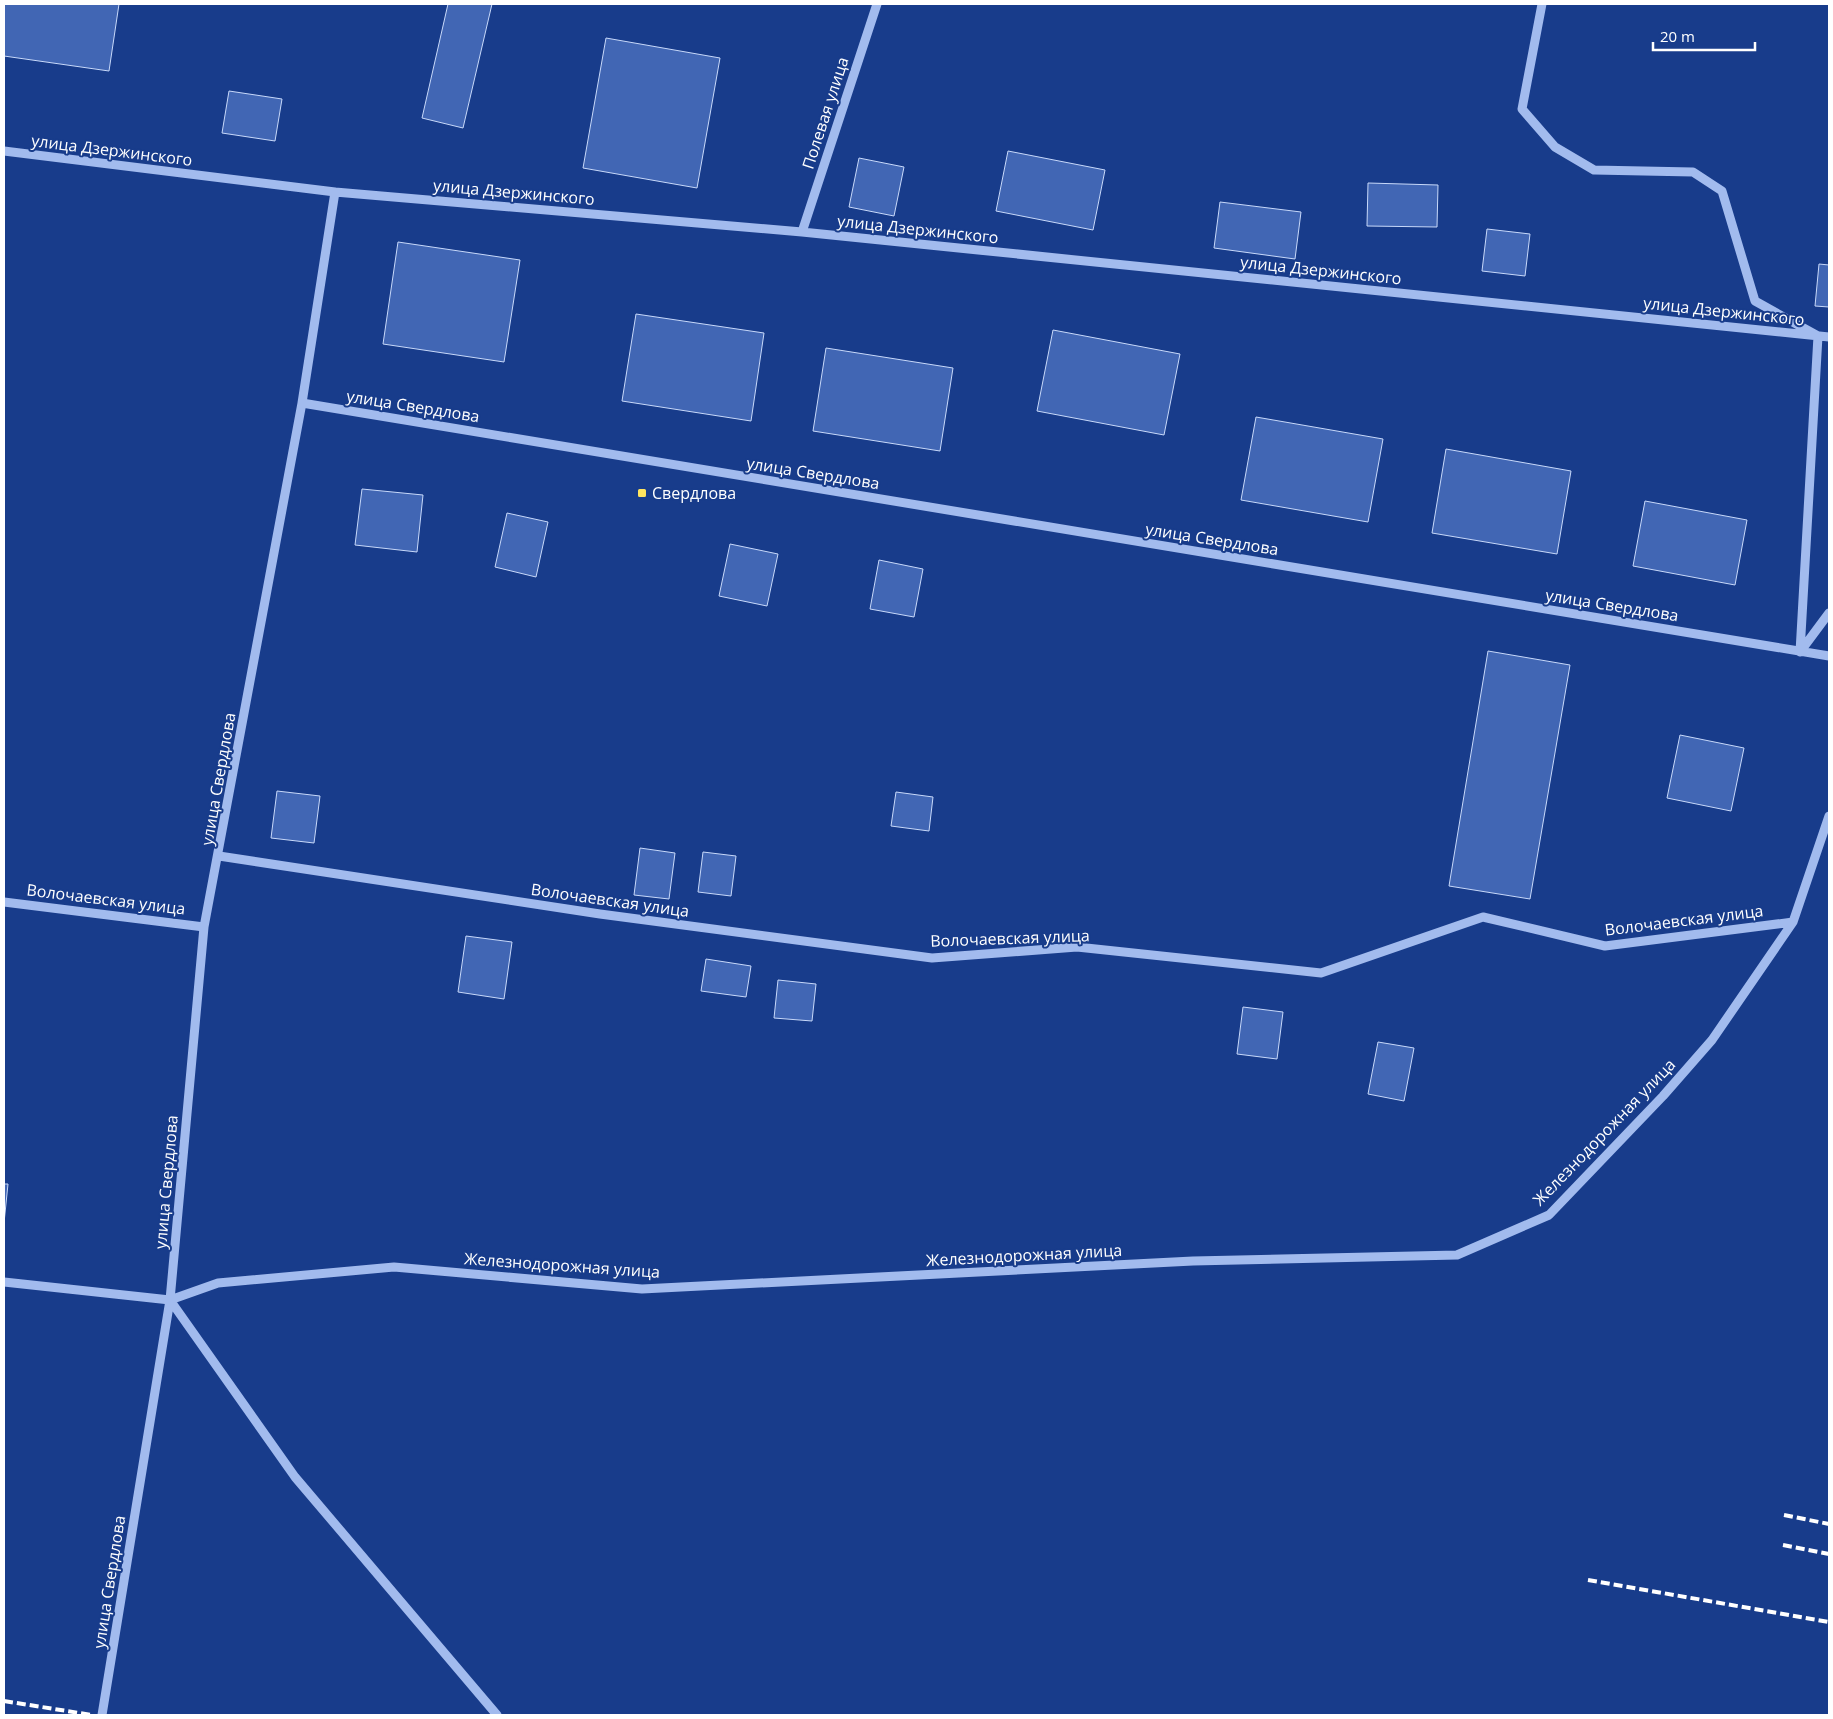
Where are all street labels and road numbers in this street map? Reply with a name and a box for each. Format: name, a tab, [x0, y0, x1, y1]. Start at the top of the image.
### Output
street label: Полевая улица	[796, 54, 854, 172]
street label: улица Дзержинского	[30, 129, 194, 171]
street label: улица Дзержинского	[432, 174, 596, 210]
street label: улица Дзержинского	[836, 210, 1000, 248]
street label: улица Дзержинского	[1239, 251, 1403, 289]
street label: улица Дзержинского	[1642, 292, 1806, 330]
street label: улица Свердлова	[345, 385, 481, 427]
street label: улица Свердлова	[745, 452, 881, 494]
street label: улица Свердлова	[1144, 518, 1280, 560]
street label: улица Свердлова	[1544, 584, 1680, 626]
street label: улица Свердлова	[195, 711, 241, 847]
street label: Волочаевская улица	[25, 878, 187, 920]
street label: Волочаевская улица	[529, 878, 691, 922]
street label: Волочаевская улица	[1603, 899, 1765, 941]
street label: Волочаевская улица	[930, 924, 1090, 952]
street label: Железнодорожная улица	[1528, 1054, 1680, 1210]
street label: улица Свердлова	[149, 1114, 183, 1250]
street label: Железнодорожная улица	[925, 1239, 1123, 1271]
street label: Железнодорожная улица	[463, 1247, 661, 1283]
street label: улица Свердлова	[88, 1514, 130, 1650]

